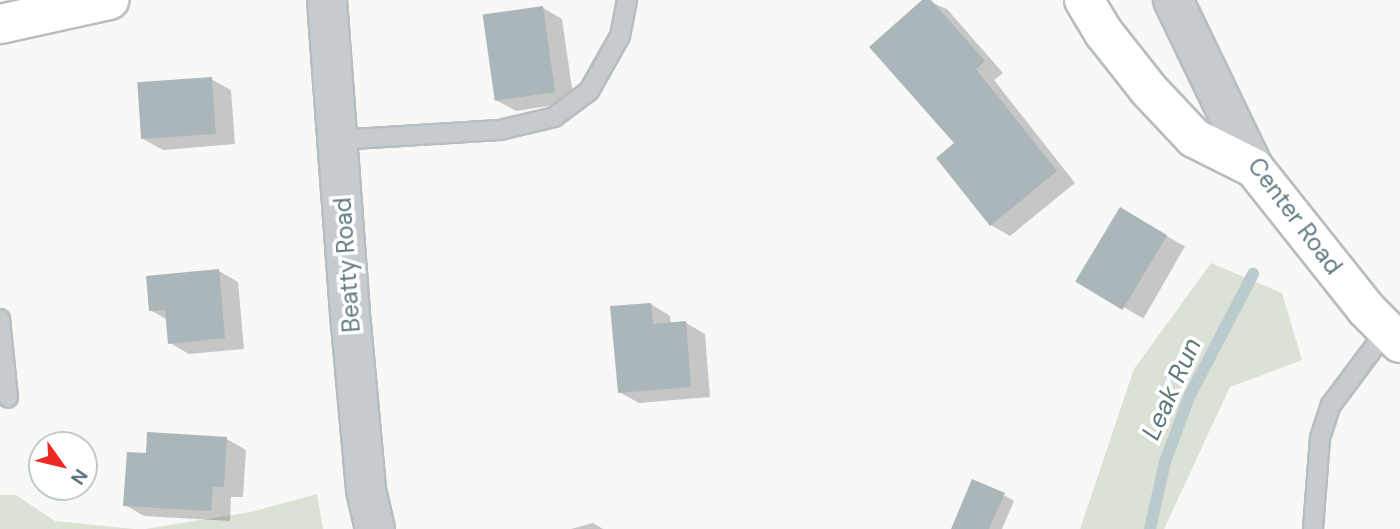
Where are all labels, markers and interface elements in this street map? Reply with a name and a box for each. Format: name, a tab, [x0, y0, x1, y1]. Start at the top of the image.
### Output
street label: Center Road	[1242, 152, 1348, 280]
street label: Beatty Road	[328, 197, 366, 333]
water label: Leak Run	[1136, 333, 1208, 445]
north arrow	[28, 431, 98, 501]
text: N	[65, 464, 93, 490]

